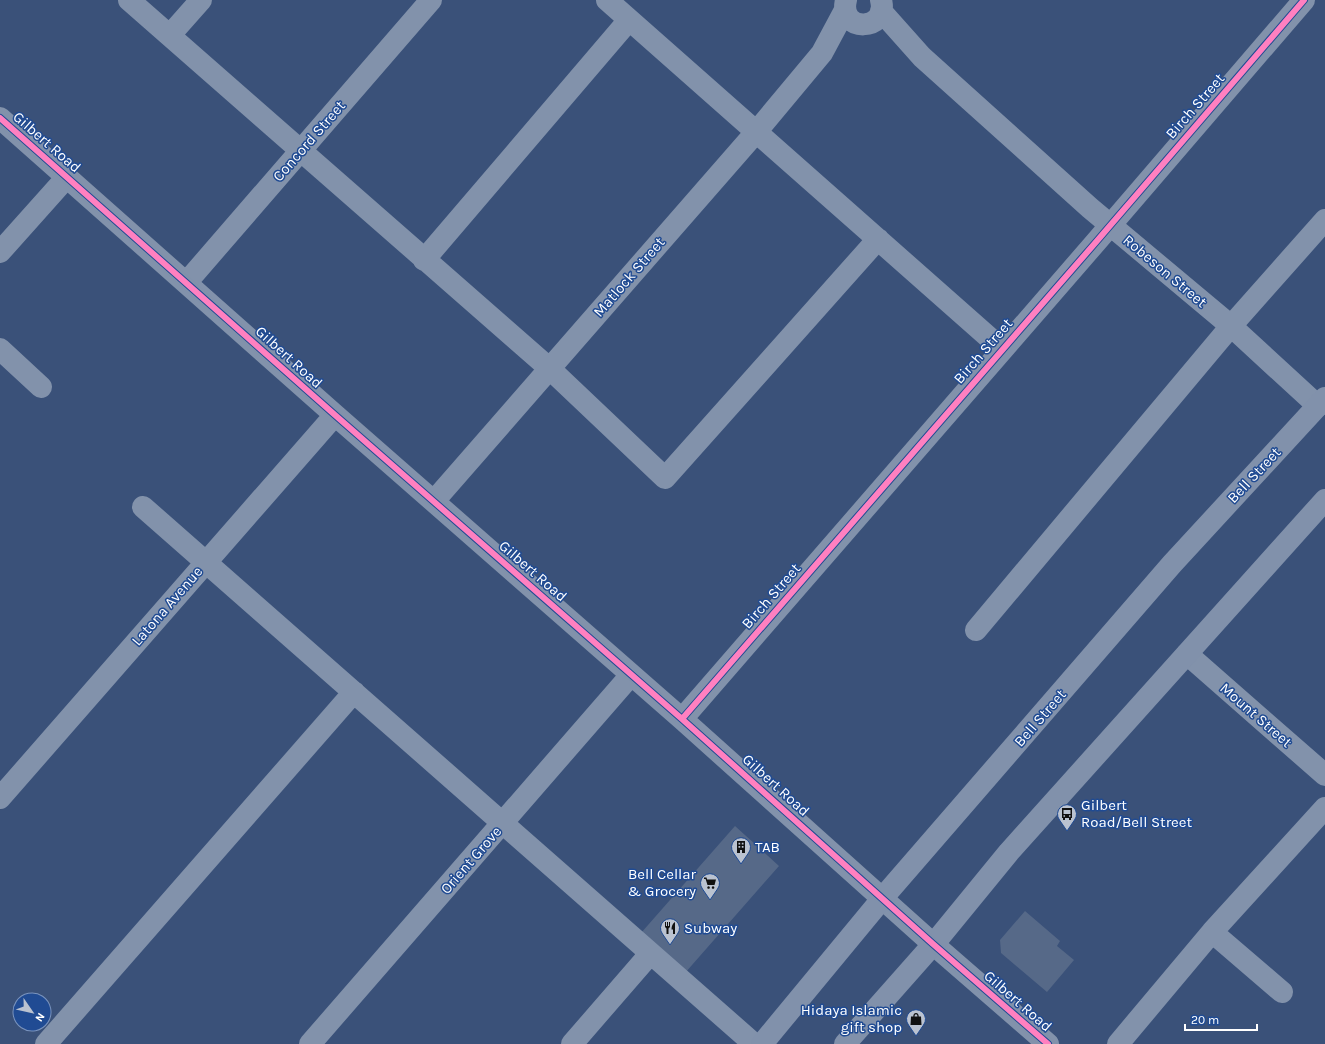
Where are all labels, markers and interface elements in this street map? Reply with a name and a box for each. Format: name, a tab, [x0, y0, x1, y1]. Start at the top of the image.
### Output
street label: Birch Street	[1162, 69, 1229, 142]
street label: Concord Street	[269, 97, 349, 185]
street label: Gilbert Road	[9, 108, 85, 176]
street label: Robeson Street	[1119, 231, 1211, 311]
street label: Matlock Street	[589, 233, 669, 321]
street label: Birch Street	[950, 314, 1017, 387]
street label: Gilbert Road	[252, 322, 326, 392]
street label: Bell Street	[1223, 443, 1285, 507]
street label: Gilbert Road	[495, 537, 571, 605]
street label: Birch Street	[738, 559, 805, 632]
street label: Latona Avenue	[128, 563, 206, 649]
street label: Mount Street	[1216, 679, 1296, 751]
street label: Bell Street	[1010, 685, 1070, 750]
street label: Gilbert Road	[739, 750, 813, 820]
place label: Gilbert Road/Bell Street	[1081, 796, 1193, 831]
bus stop icon: Gilbert Road/Bell Street	[1056, 803, 1078, 831]
street label: Orient Grove	[437, 822, 505, 898]
building icon: TAB	[730, 836, 752, 864]
place label: TAB	[755, 838, 780, 856]
place label: Bell Cellar & Grocery	[628, 865, 697, 900]
supermarket icon: Bell Cellar & Grocery	[699, 872, 721, 900]
restaurant icon: Subway	[659, 917, 681, 945]
place label: Subway	[684, 919, 737, 937]
street label: Gilbert Road	[980, 967, 1056, 1035]
north arrow	[12, 992, 52, 1032]
place label: Hidaya Islamic gift shop	[801, 1001, 902, 1036]
scale bar	[1185, 1006, 1257, 1032]
shop icon: Hidaya Islamic gift shop	[905, 1008, 927, 1036]
text: N	[32, 1010, 47, 1024]
text: 20 m	[1191, 1013, 1219, 1027]

